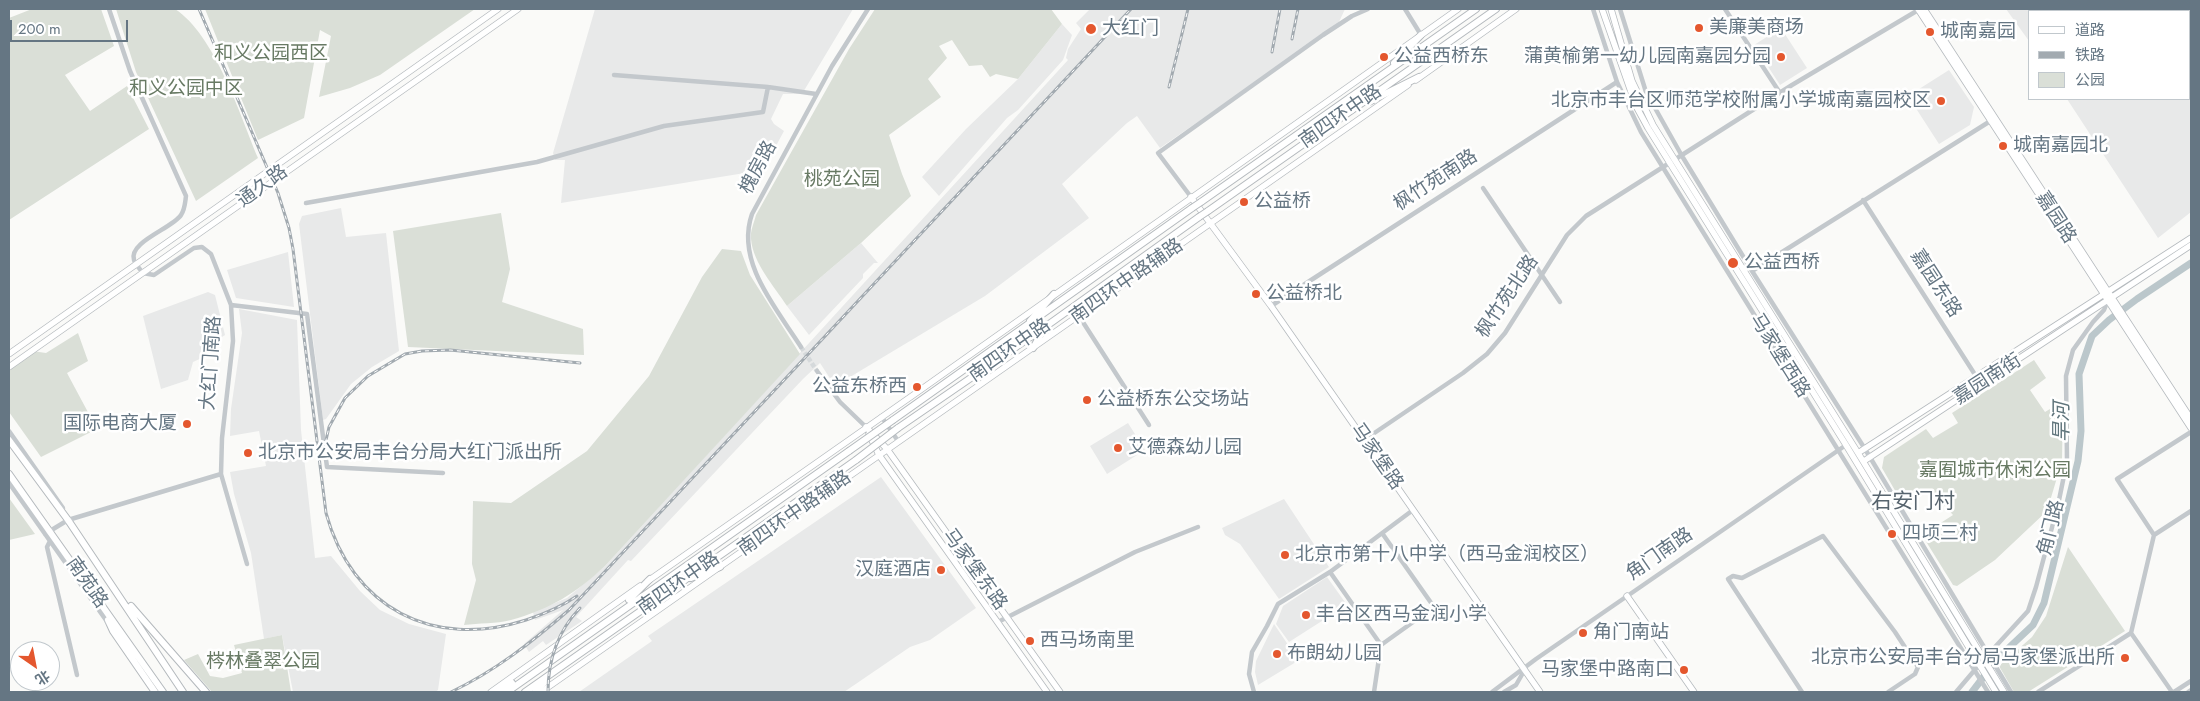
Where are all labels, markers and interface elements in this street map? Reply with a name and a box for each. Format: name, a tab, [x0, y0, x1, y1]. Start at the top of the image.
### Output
scale bar	[12, 10, 130, 42]
legend	[2028, 10, 2190, 100]
place label: 美廉美商场	[1709, 17, 1804, 39]
text: 200 m	[18, 18, 61, 40]
place label: 大红门	[1102, 18, 1159, 40]
text: 道路	[2075, 19, 2105, 41]
place label: 城南嘉园	[1940, 21, 2016, 43]
marker: 大红门	[1084, 22, 1098, 36]
marker: 美廉美商场	[1693, 22, 1705, 34]
marker: 城南嘉园	[1924, 26, 1936, 38]
park label: 和义公园西区	[214, 43, 328, 65]
text: 铁路	[2075, 44, 2105, 66]
place label: 公益西桥东	[1394, 46, 1489, 68]
place label: 蒲黄榆第一幼儿园南嘉园分园	[1524, 46, 1771, 68]
marker: 公益西桥东	[1378, 51, 1390, 63]
marker: 蒲黄榆第一幼儿园南嘉园分园	[1775, 51, 1787, 63]
text: 公园	[2075, 69, 2105, 91]
park label: 和义公园中区	[129, 78, 243, 100]
street label: 南四环中路	[1296, 80, 1386, 154]
place label: 北京市丰台区师范学校附属小学城南嘉园校区	[1551, 90, 1931, 112]
marker: 北京市丰台区师范学校附属小学城南嘉园校区	[1935, 95, 1947, 107]
place label: 城南嘉园北	[2013, 135, 2108, 157]
street label: 槐房路	[736, 137, 782, 199]
marker: 城南嘉园北	[1997, 140, 2009, 152]
street label: 枫竹苑南路	[1390, 146, 1482, 216]
street label: 通久路	[233, 161, 293, 213]
park label: 桃苑公园	[804, 169, 880, 191]
street label: 嘉园路	[2030, 188, 2080, 248]
place label: 公益桥	[1254, 191, 1311, 213]
marker: 公益桥	[1238, 196, 1250, 208]
street label: 南四环中路辅路	[1066, 235, 1188, 329]
street label: 嘉园东路	[1905, 246, 1965, 322]
street label: 枫竹苑北路	[1472, 251, 1544, 343]
place label: 公益西桥	[1744, 252, 1820, 274]
marker: 公益西桥	[1726, 256, 1740, 270]
place label: 公益桥北	[1266, 283, 1342, 305]
marker: 公益桥北	[1250, 288, 1262, 300]
street label: 马家堡西路	[1744, 310, 1814, 402]
street label: 南四环中路	[965, 314, 1055, 388]
street label: 大红门南路	[197, 315, 227, 411]
street label: 嘉园南街	[1950, 350, 2026, 410]
place label: 公益东桥西	[812, 376, 907, 398]
marker: 公益东桥西	[911, 381, 923, 393]
place label: 公益桥东公交场站	[1097, 389, 1249, 411]
marker: 公益桥东公交场站	[1081, 394, 1093, 406]
water label: 旱河	[2051, 402, 2075, 442]
place label: 国际电商大厦	[63, 413, 177, 435]
marker: 国际电商大厦	[181, 418, 193, 430]
street label: 马家堡路	[1345, 419, 1407, 495]
place label: 艾德森幼儿园	[1128, 437, 1242, 459]
place label: 北京市公安局丰台分局大红门派出所	[258, 442, 562, 464]
marker: 艾德森幼儿园	[1112, 442, 1124, 454]
marker: 北京市公安局丰台分局大红门派出所	[242, 447, 254, 459]
park label: 嘉囿城市休闲公园	[1919, 460, 2071, 482]
street label: 南四环中路辅路	[734, 467, 856, 561]
district label: 右安门村	[1871, 490, 1955, 516]
street label: 角门路	[2034, 498, 2070, 558]
place label: 四顷三村	[1902, 523, 1978, 545]
street label: 角门南路	[1622, 524, 1698, 586]
street label: 马家堡东路	[937, 525, 1011, 615]
marker: 四顷三村	[1886, 528, 1898, 540]
place label: 北京市第十八中学（西马金润校区）	[1295, 544, 1599, 566]
street label: 南四环中路	[634, 547, 724, 621]
marker: 北京市第十八中学（西马金润校区）	[1279, 549, 1291, 561]
street label: 南苑路	[60, 553, 112, 613]
place label: 汉庭酒店	[855, 559, 931, 581]
marker: 汉庭酒店	[935, 564, 947, 576]
place label: 丰台区西马金润小学	[1316, 604, 1487, 626]
marker: 丰台区西马金润小学	[1300, 609, 1312, 621]
place label: 角门南站	[1593, 622, 1669, 644]
marker: 角门南站	[1577, 627, 1589, 639]
place label: 西马场南里	[1040, 630, 1135, 652]
marker: 西马场南里	[1024, 635, 1036, 647]
north arrow	[10, 641, 60, 691]
place label: 布朗幼儿园	[1287, 643, 1382, 665]
place label: 北京市公安局丰台分局马家堡派出所	[1811, 647, 2115, 669]
marker: 布朗幼儿园	[1271, 648, 1283, 660]
park label: 梣林叠翠公园	[206, 651, 320, 673]
marker: 北京市公安局丰台分局马家堡派出所	[2119, 652, 2131, 664]
place label: 马家堡中路南口	[1541, 659, 1674, 681]
marker: 马家堡中路南口	[1678, 664, 1690, 676]
text: 北	[31, 666, 54, 690]

